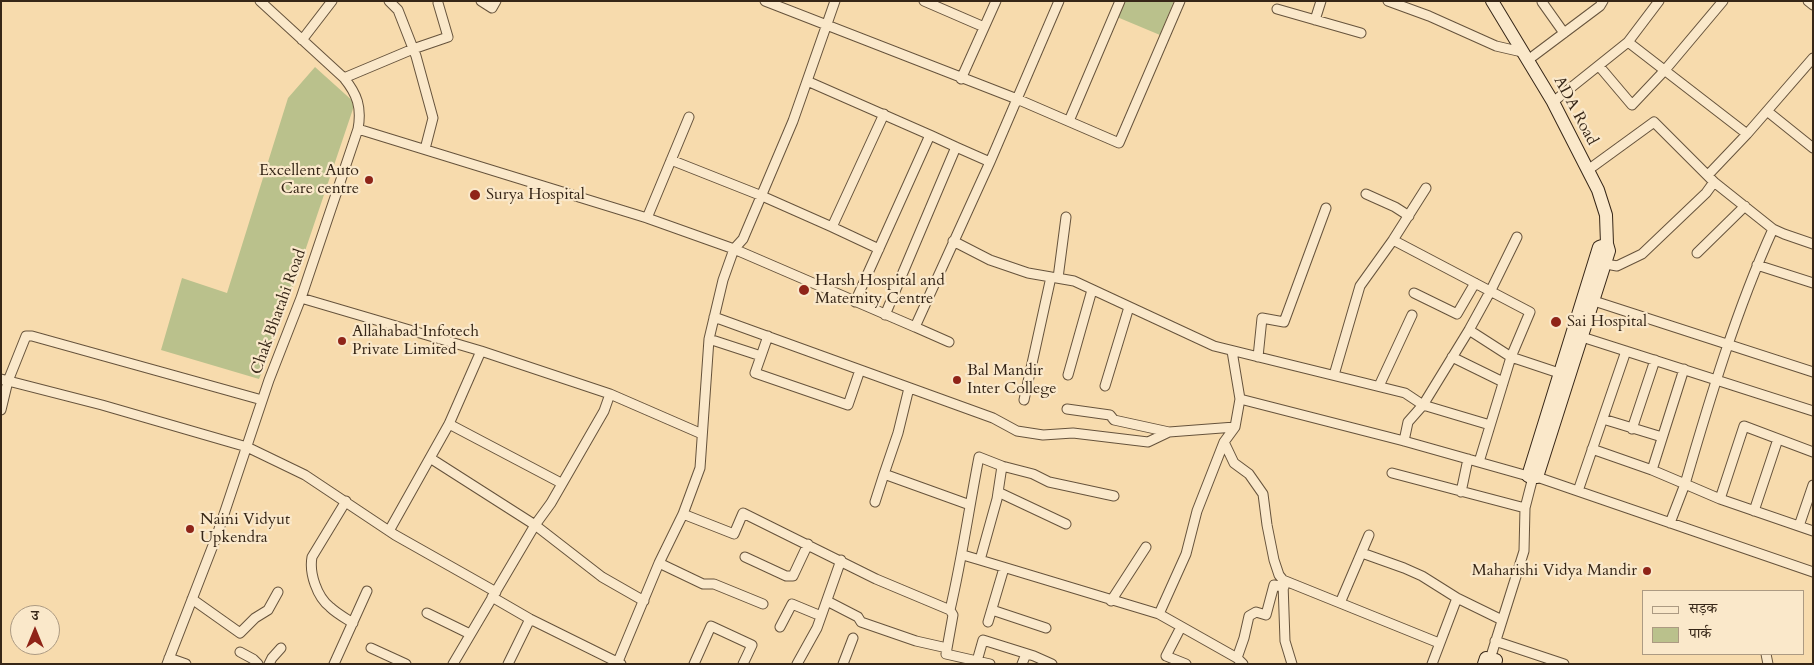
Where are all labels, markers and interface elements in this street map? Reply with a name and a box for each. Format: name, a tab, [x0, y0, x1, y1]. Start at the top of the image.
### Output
street label: ADA Road	[1549, 73, 1601, 149]
place label: Excellent Auto Care centre	[259, 161, 359, 199]
marker: Excellent Auto Care centre	[363, 174, 375, 186]
place label: Surya Hospital	[486, 185, 585, 205]
marker: Surya Hospital	[468, 188, 482, 202]
street label: Chak Bhatahi Road	[247, 247, 311, 377]
place label: Harsh Hospital and Maternity Centre	[815, 271, 945, 309]
marker: Harsh Hospital and Maternity Centre	[797, 283, 811, 297]
place label: Sai Hospital	[1567, 312, 1647, 332]
marker: Sai Hospital	[1549, 315, 1563, 329]
place label: Allahabad Infotech Private Limited	[352, 322, 479, 360]
marker: Allahabad Infotech Private Limited	[336, 335, 348, 347]
place label: Bal Mandir Inter College	[967, 361, 1057, 399]
marker: Bal Mandir Inter College	[951, 374, 963, 386]
place label: Naini Vidyut Upkendra	[200, 510, 290, 548]
marker: Naini Vidyut Upkendra	[184, 523, 196, 535]
place label: Maharishi Vidya Mandir	[1472, 561, 1637, 581]
marker: Maharishi Vidya Mandir	[1641, 565, 1653, 577]
legend	[1642, 590, 1804, 655]
text: सड़क	[1689, 598, 1717, 618]
north arrow	[10, 605, 60, 655]
text: उ	[31, 606, 39, 625]
text: पार्क	[1689, 623, 1711, 643]

